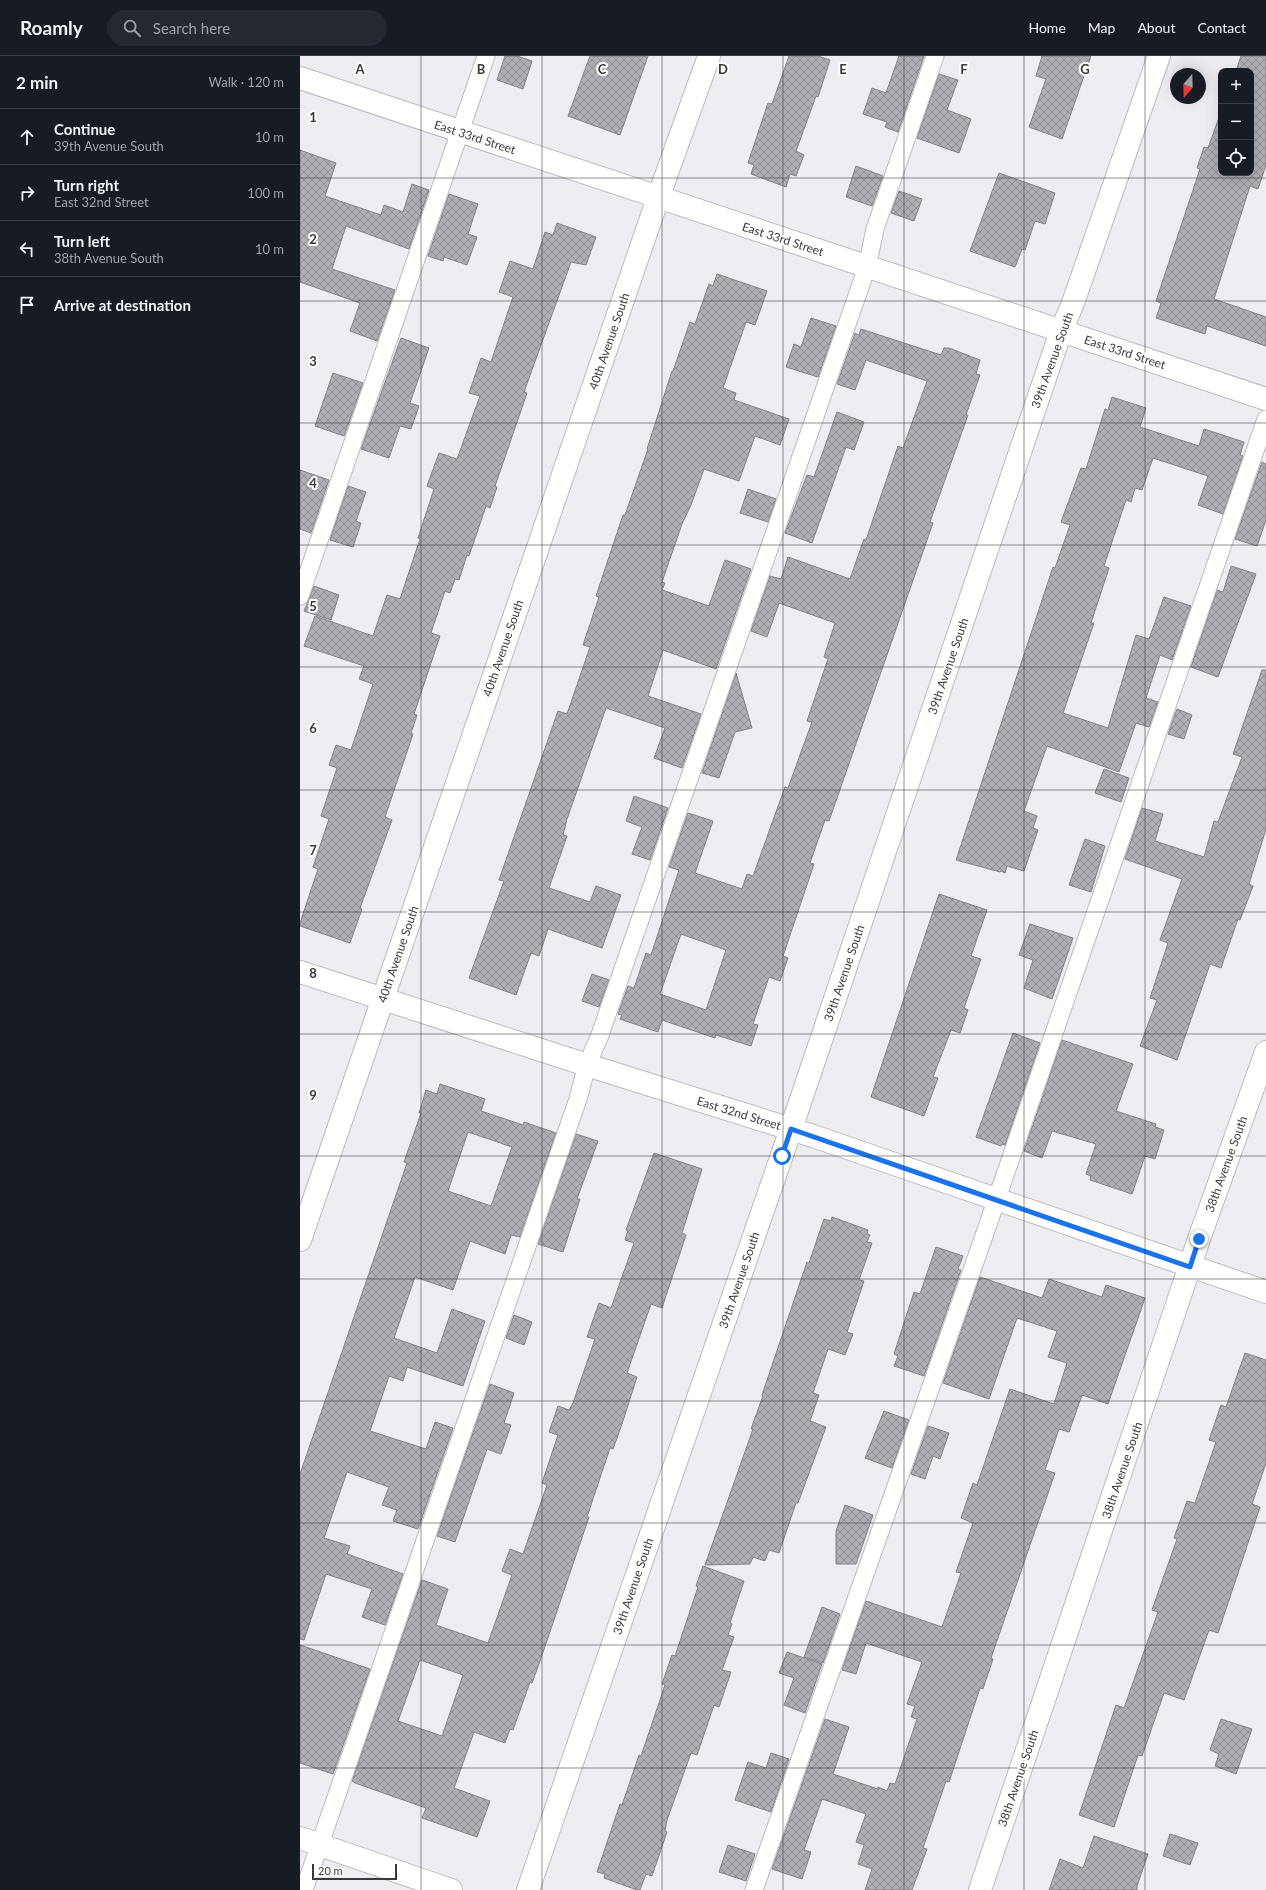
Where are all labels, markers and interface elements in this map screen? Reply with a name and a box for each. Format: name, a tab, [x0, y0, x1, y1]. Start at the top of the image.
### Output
search box	[107, 10, 387, 46]
text: Roamly	[20, 16, 83, 39]
icon: search	[121, 17, 143, 39]
text: Search here	[153, 19, 230, 37]
text: Home	[1028, 19, 1066, 36]
text: Map	[1088, 19, 1115, 36]
text: About	[1137, 19, 1175, 36]
text: Contact	[1197, 19, 1246, 36]
text: A	[354, 61, 365, 77]
text: B	[477, 61, 486, 77]
text: C	[598, 61, 607, 77]
text: D	[718, 61, 728, 77]
text: E	[839, 61, 847, 77]
text: F	[960, 61, 968, 77]
text: G	[1080, 61, 1090, 77]
north arrow	[1170, 68, 1206, 104]
map controls	[1218, 68, 1254, 176]
button: +	[1218, 68, 1254, 104]
text: 2 min	[16, 72, 58, 93]
text: Walk · 120 m	[208, 74, 284, 90]
button: −	[1218, 104, 1254, 140]
text: 1	[309, 109, 317, 125]
street label: East 33rd Street	[432, 117, 518, 157]
text: Continue	[54, 120, 115, 138]
icon: ahead	[16, 126, 38, 148]
text: 10 m	[255, 129, 284, 145]
text: 39th Avenue South	[54, 138, 164, 154]
button: locate	[1218, 140, 1254, 176]
text: Turn right	[54, 176, 119, 194]
icon: right	[16, 182, 38, 204]
text: 100 m	[247, 185, 284, 201]
text: East 32nd Street	[54, 194, 149, 210]
street label: East 33rd Street	[740, 219, 826, 259]
text: 2	[309, 231, 317, 247]
text: Turn left	[54, 232, 110, 250]
icon: left	[16, 238, 38, 260]
text: 10 m	[255, 241, 284, 257]
text: 38th Avenue South	[54, 250, 164, 266]
street label: 40th Avenue South	[585, 291, 633, 391]
icon: arrive	[16, 294, 38, 316]
text: Arrive at destination	[54, 296, 191, 314]
street label: 39th Avenue South	[1028, 310, 1076, 410]
street label: East 33rd Street	[1082, 332, 1168, 372]
text: 3	[309, 353, 317, 369]
text: 4	[309, 475, 317, 491]
text: 5	[309, 598, 317, 614]
street label: 40th Avenue South	[479, 598, 527, 698]
street label: 39th Avenue South	[924, 616, 972, 716]
text: 6	[309, 720, 317, 736]
text: 7	[309, 842, 317, 858]
street label: 40th Avenue South	[374, 904, 422, 1004]
street label: 39th Avenue South	[820, 923, 868, 1023]
text: 8	[309, 965, 317, 981]
text: 9	[309, 1087, 317, 1103]
street label: East 32nd Street	[695, 1093, 784, 1133]
street label: 38th Avenue South	[1202, 1114, 1250, 1214]
route start	[773, 1147, 791, 1165]
street label: 39th Avenue South	[715, 1230, 763, 1330]
route end	[1190, 1230, 1208, 1248]
street label: 38th Avenue South	[1098, 1420, 1146, 1520]
street label: 39th Avenue South	[609, 1536, 657, 1636]
street label: 38th Avenue South	[994, 1728, 1042, 1828]
scale bar	[312, 1862, 397, 1881]
text: 20 m	[318, 1864, 343, 1877]

